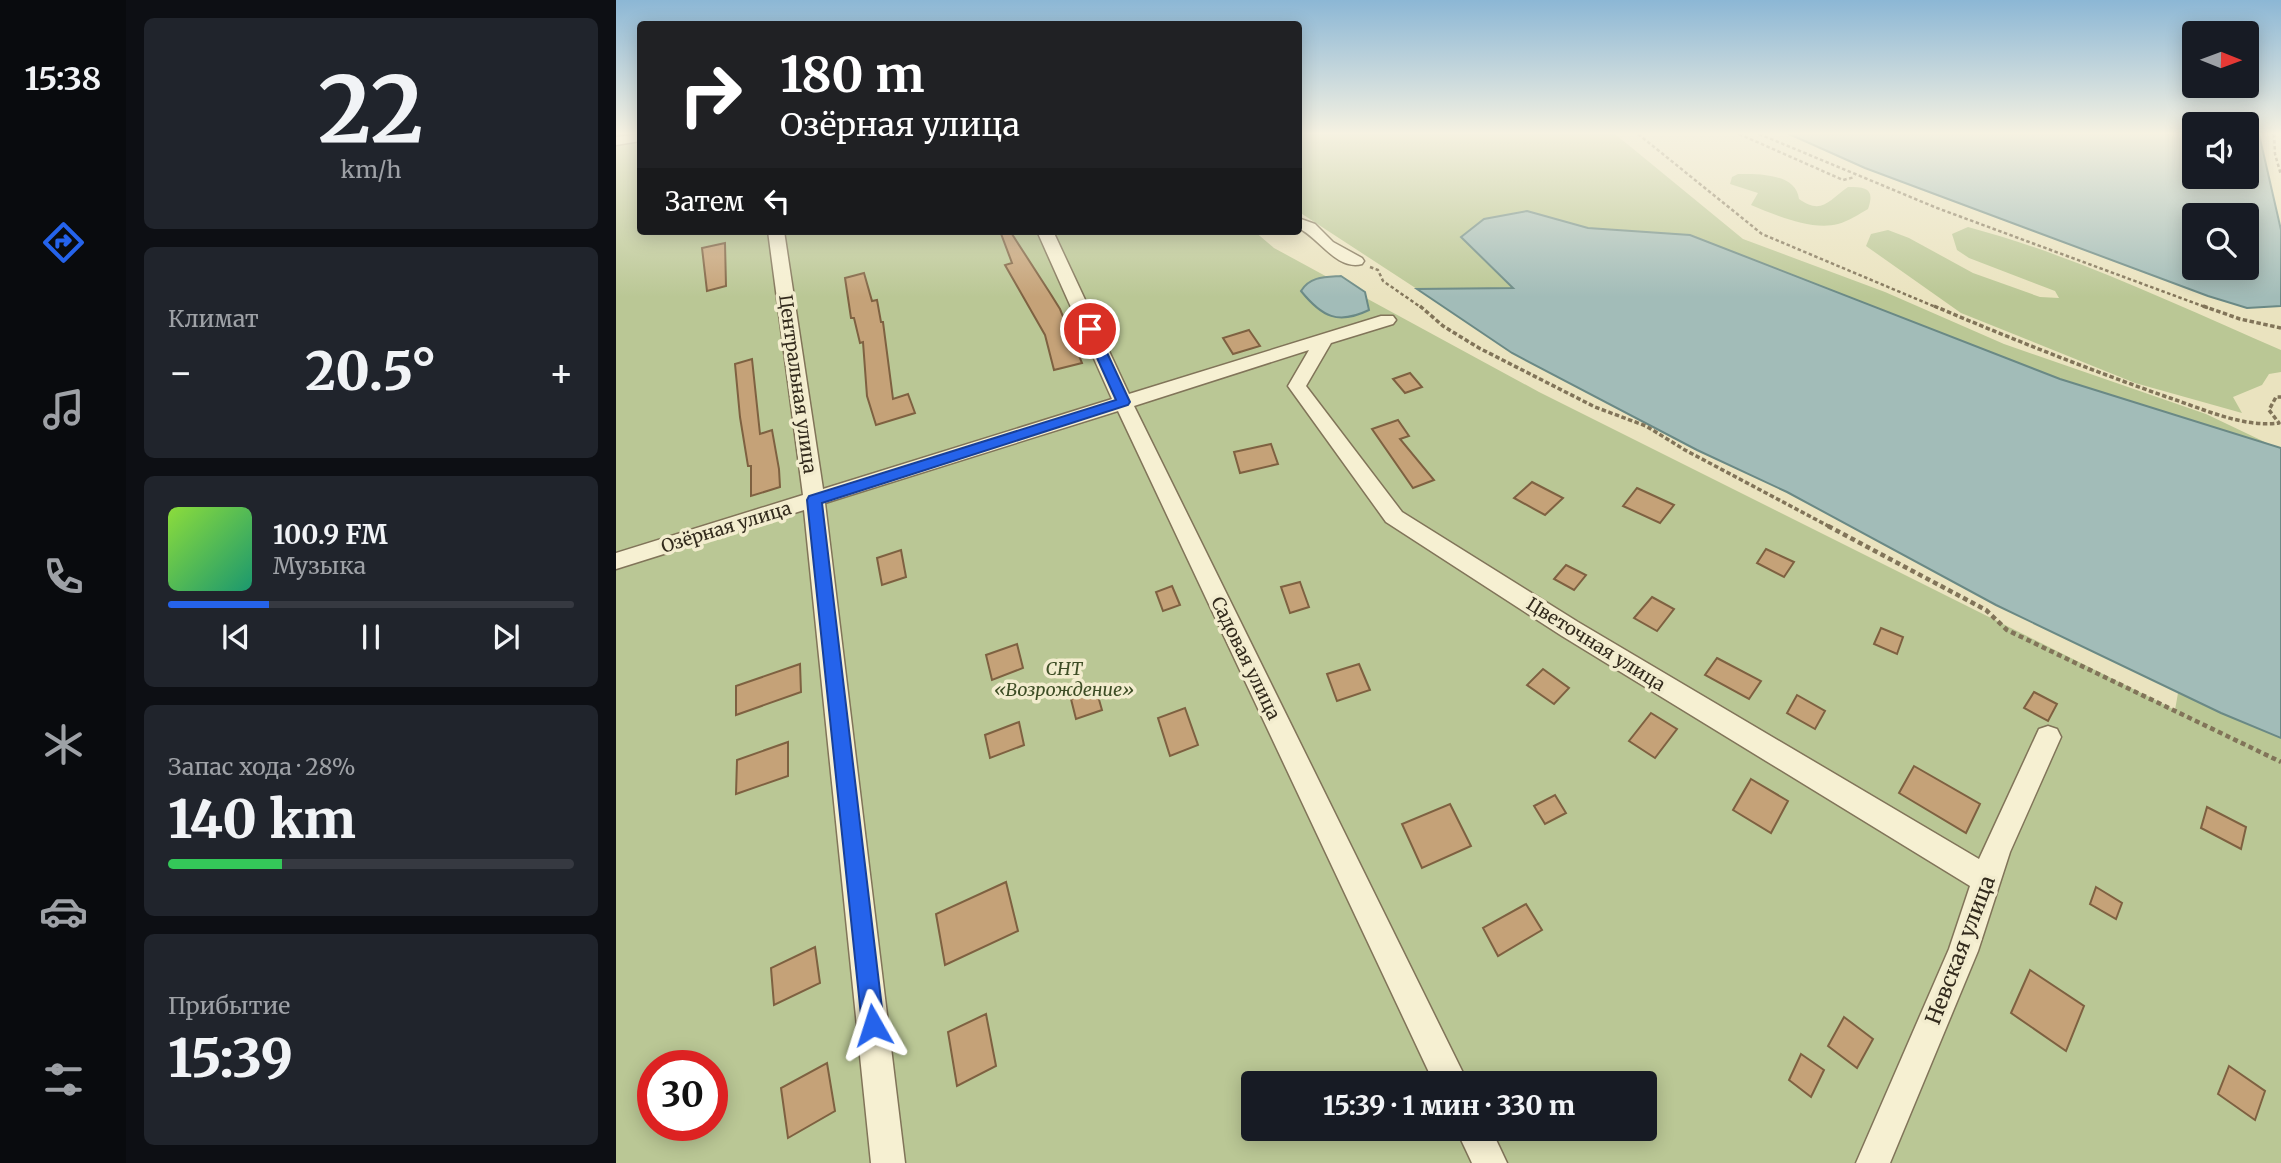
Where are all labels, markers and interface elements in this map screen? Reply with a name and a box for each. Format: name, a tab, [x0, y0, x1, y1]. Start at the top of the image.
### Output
north arrow	[2182, 21, 2259, 98]
map controls	[2182, 21, 2259, 280]
text: 180 m	[780, 44, 925, 105]
icon: right	[665, 49, 756, 140]
text: 22	[318, 52, 424, 167]
text: 15:38	[25, 59, 101, 99]
text: Озёрная улица	[780, 105, 1020, 145]
button: sound	[2182, 112, 2259, 189]
text: km/h	[341, 155, 401, 184]
icon: left	[758, 182, 796, 220]
text: Затем	[665, 185, 744, 218]
button: search	[2182, 203, 2259, 280]
icon: directions	[39, 218, 88, 267]
street label: Центральная улица	[774, 293, 822, 475]
pin	[1060, 299, 1120, 359]
text: Климат	[168, 304, 259, 333]
icon: arrive	[1071, 310, 1109, 348]
text: 20.5°	[305, 339, 437, 404]
text: −	[168, 349, 193, 396]
text: +	[549, 349, 574, 396]
icon: music	[39, 385, 88, 434]
street label: Озёрная улица	[658, 496, 794, 558]
text: 100.9 FM	[273, 518, 388, 551]
text: Музыка	[273, 551, 366, 580]
icon: phone	[39, 552, 88, 601]
street label: Цветочная улица	[1522, 592, 1670, 696]
street label: Садовая улица	[1206, 593, 1286, 724]
icon: previous	[217, 618, 255, 656]
icon: pause	[352, 618, 390, 656]
icon: next	[487, 618, 525, 656]
park label: СНТ «Возрождение»	[994, 657, 1134, 701]
icon: climate	[39, 720, 88, 769]
text: Запас хода · 28%	[168, 752, 356, 781]
text: 140 km	[168, 787, 356, 852]
street label: Невская улица	[1919, 872, 2001, 1028]
icon: car	[39, 887, 88, 936]
position arrow	[836, 988, 910, 1062]
text: Прибытие	[168, 991, 290, 1020]
text: 15:39	[168, 1026, 293, 1091]
speed limit sign: 30	[637, 1050, 728, 1141]
icon: filters	[39, 1055, 88, 1104]
text: 15:39 · 1 мин · 330 m	[1323, 1089, 1575, 1122]

